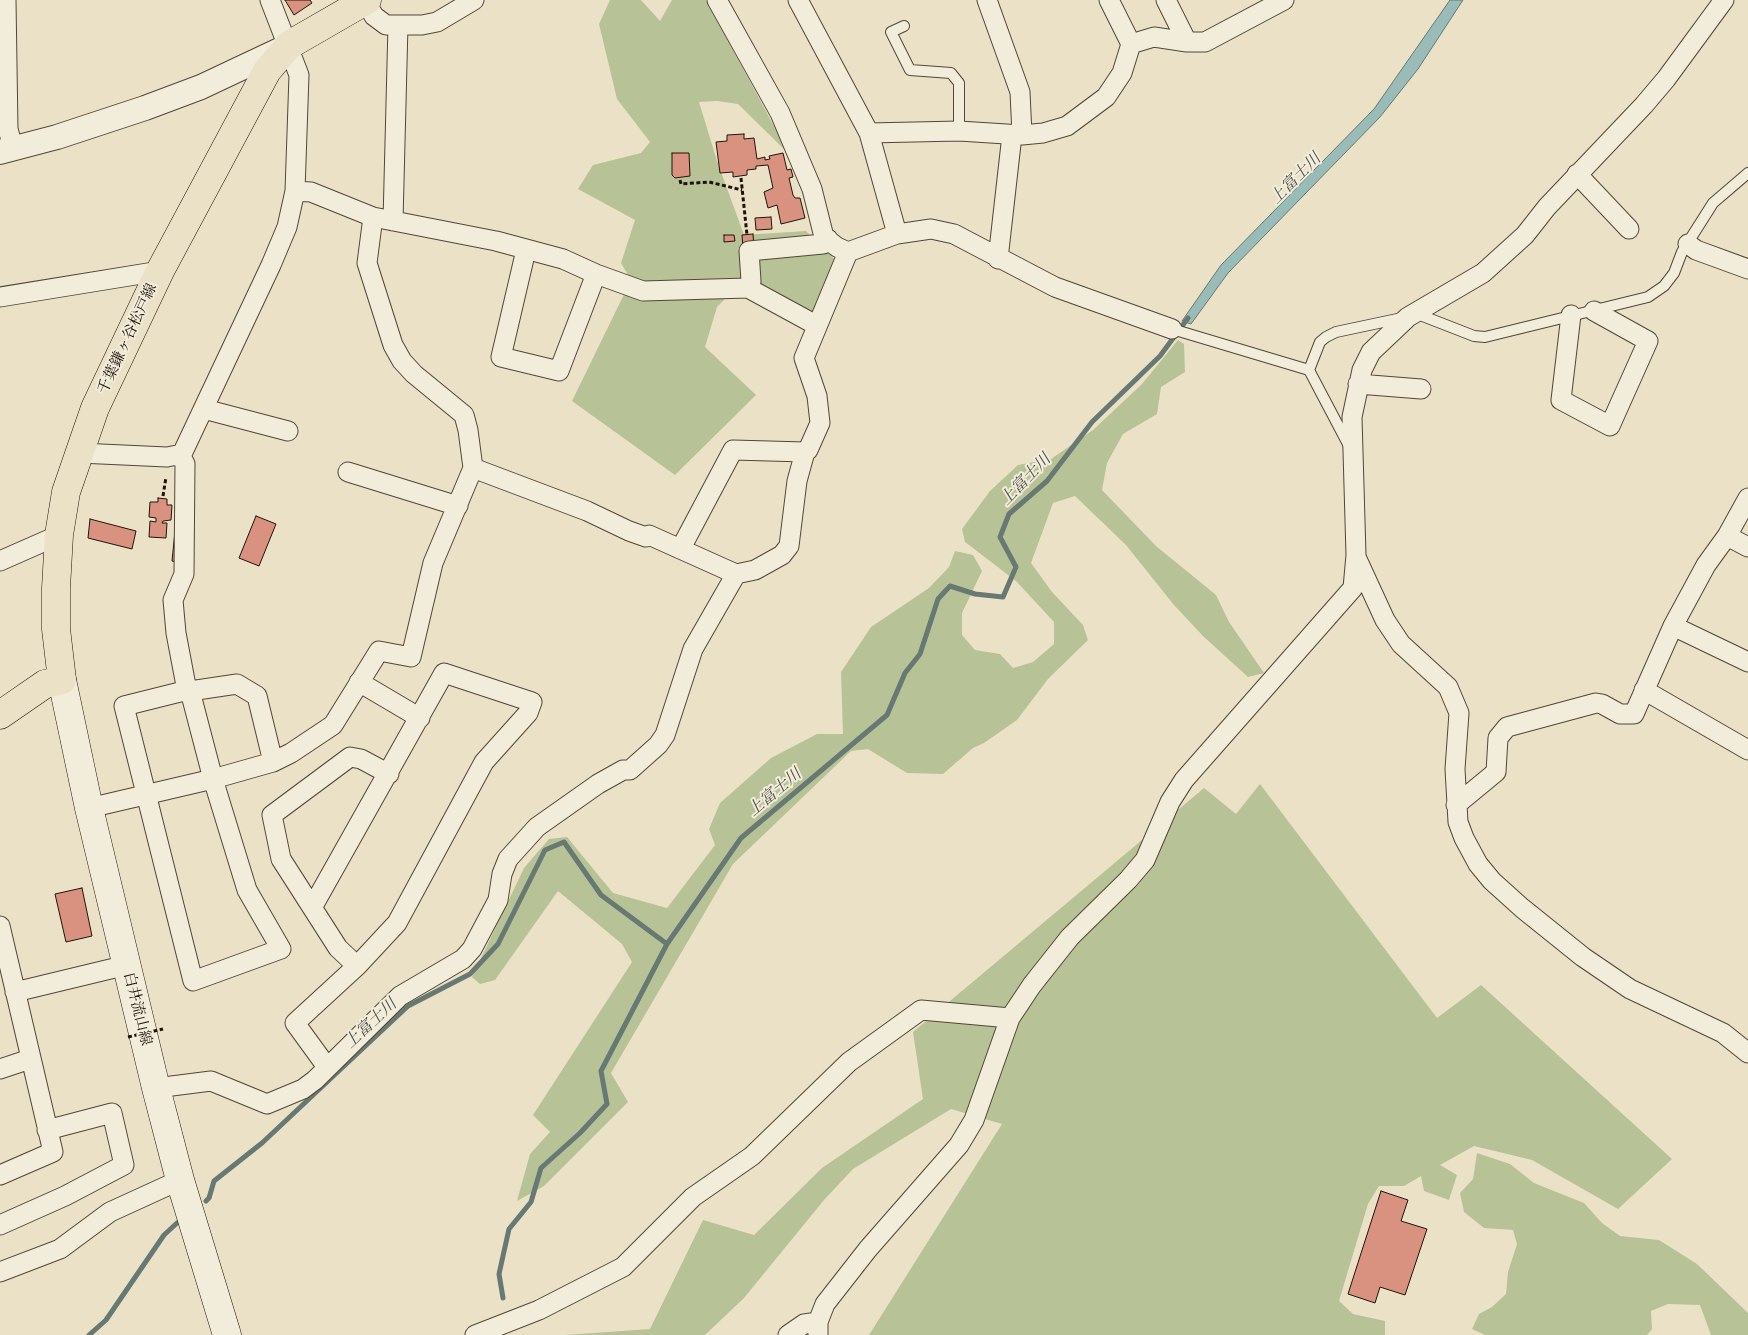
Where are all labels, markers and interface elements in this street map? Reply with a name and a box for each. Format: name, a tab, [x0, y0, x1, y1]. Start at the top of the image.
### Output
water label: 上富士川	[1267, 150, 1325, 208]
street label: 千葉鎌ヶ谷松戸線	[94, 281, 162, 397]
water label: 上富士川	[997, 450, 1055, 510]
water label: 上富士川	[744, 765, 806, 821]
street label: 白井流山線	[119, 970, 155, 1048]
water label: 上富士川	[341, 995, 401, 1053]

